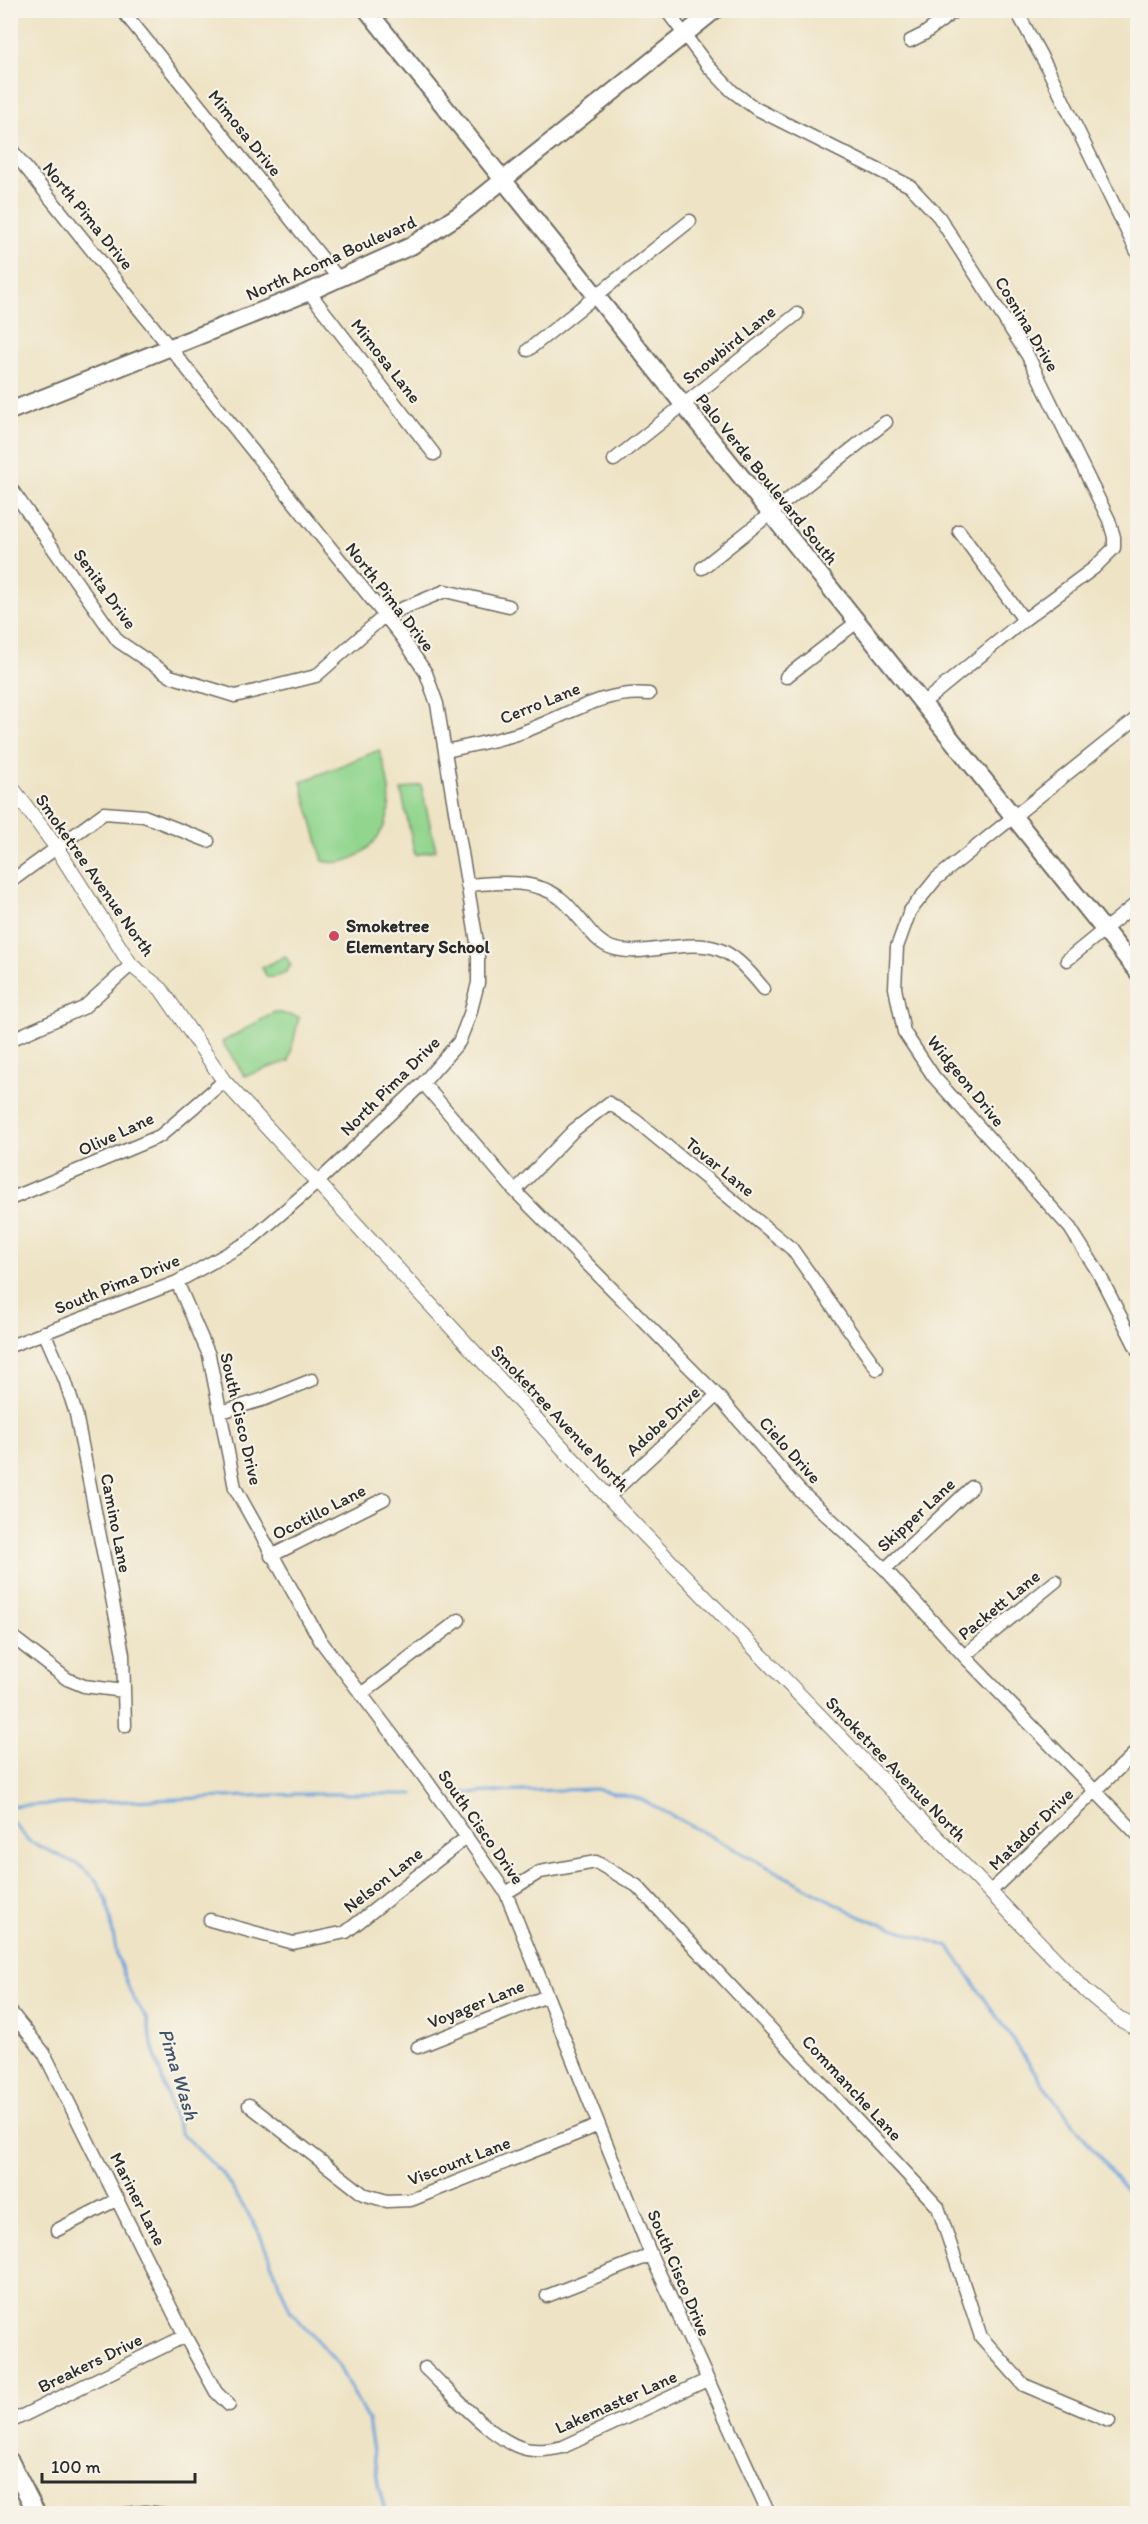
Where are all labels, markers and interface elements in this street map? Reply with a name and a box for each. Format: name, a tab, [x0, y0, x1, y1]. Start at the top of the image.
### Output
street label: Mimosa Drive	[203, 85, 287, 181]
street label: North Pima Drive	[38, 158, 138, 274]
street label: North Acoma Boulevard	[242, 210, 420, 305]
street label: Cosnina Drive	[990, 272, 1064, 376]
street label: Snowbird Lane	[678, 301, 780, 389]
street label: Mimosa Lane	[346, 314, 426, 408]
street label: Palo Verde Boulevard South	[691, 389, 843, 570]
street label: North Pima Drive	[341, 538, 439, 656]
street label: Senita Drive	[68, 544, 142, 634]
street label: Cerro Lane	[497, 677, 583, 729]
street label: Smoketree Avenue North	[31, 790, 160, 961]
place label: Smoketree Elementary School	[346, 915, 490, 958]
marker: Smoketree Elementary School	[327, 929, 341, 943]
street label: North Pima Drive	[335, 1031, 445, 1141]
street label: Widgeon Drive	[922, 1031, 1010, 1131]
street label: Olive Lane	[75, 1107, 157, 1161]
street label: Tovar Lane	[681, 1132, 759, 1202]
street label: South Pima Drive	[51, 1249, 183, 1319]
street label: Smoketree Avenue North	[486, 1340, 634, 1497]
street label: South Cisco Drive	[215, 1351, 267, 1487]
street label: Adobe Drive	[621, 1381, 705, 1461]
street label: Cielo Drive	[754, 1412, 826, 1488]
street label: Camino Lane	[96, 1471, 136, 1575]
street label: Skipper Lane	[872, 1473, 960, 1557]
street label: Ocotillo Lane	[269, 1479, 369, 1545]
street label: Packett Lane	[953, 1565, 1045, 1645]
street label: Smoketree Avenue North	[821, 1692, 971, 1846]
street label: South Cisco Drive	[433, 1765, 529, 1889]
street label: Matador Drive	[984, 1783, 1078, 1875]
street label: Nelson Lane	[339, 1842, 427, 1918]
street label: Voyager Lane	[424, 1975, 528, 2033]
water label: Pima Wash	[154, 2025, 204, 2123]
street label: Commanche Lane	[797, 2030, 907, 2146]
street label: Viscount Lane	[405, 2131, 513, 2191]
street label: Mariner Lane	[105, 2149, 171, 2249]
street label: South Cisco Drive	[642, 2206, 716, 2340]
street label: Breakers Drive	[34, 2328, 146, 2398]
street label: Lakemaster Lane	[552, 2365, 680, 2439]
scale bar	[42, 2446, 195, 2484]
text: 100 m	[51, 2456, 101, 2478]

